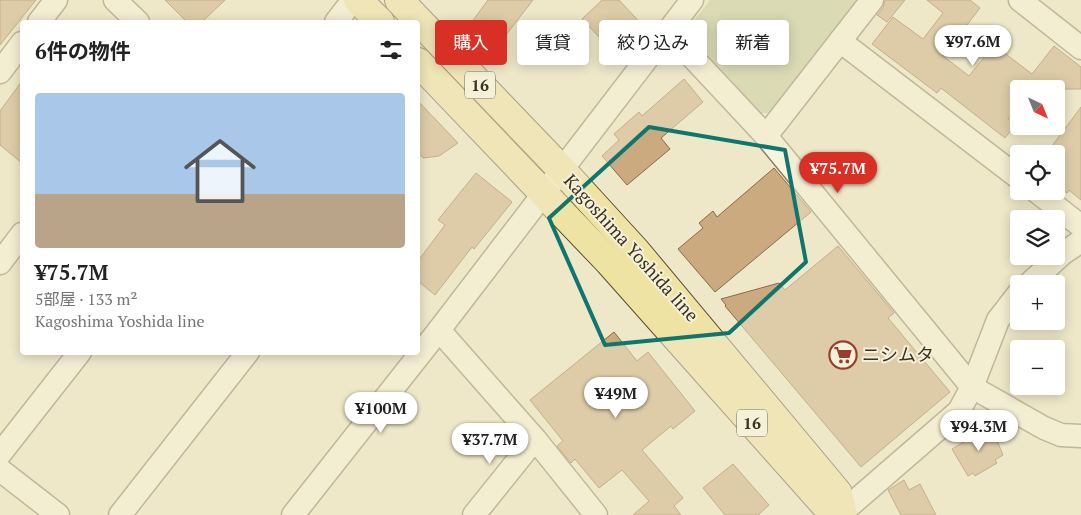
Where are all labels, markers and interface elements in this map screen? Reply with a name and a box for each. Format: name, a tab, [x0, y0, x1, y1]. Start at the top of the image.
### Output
chip: 購入	[435, 20, 507, 65]
chip: 賃貸	[517, 20, 589, 65]
chip: 絞り込み	[599, 20, 707, 65]
chip: 新着	[717, 20, 789, 65]
pin: ¥97.6M	[932, 24, 1014, 67]
text: ¥97.6M	[946, 30, 1000, 52]
icon: filters	[377, 36, 405, 64]
text: 6件の物件	[35, 37, 131, 65]
road number: 16	[465, 72, 495, 98]
north arrow	[1010, 80, 1065, 135]
map controls	[1010, 80, 1065, 395]
icon: home	[175, 126, 265, 216]
button: locate	[1010, 145, 1065, 200]
pin: ¥75.7M	[797, 152, 879, 194]
text: ¥75.7M	[810, 157, 866, 179]
street label: Kagoshima Yoshida line	[559, 168, 704, 326]
button: layers	[1010, 210, 1065, 265]
text: ¥75.7M	[35, 258, 108, 286]
button: +	[1010, 275, 1065, 330]
text: 5部屋 · 133 m²	[35, 288, 137, 310]
text: Kagoshima Yoshida line	[35, 310, 204, 332]
supermarket icon: ニシムタ	[828, 340, 858, 370]
button: −	[1010, 340, 1065, 395]
place label: ニシムタ	[862, 342, 934, 366]
pin: ¥49M	[586, 376, 646, 419]
text: ¥49M	[595, 382, 637, 404]
pin: ¥100M	[346, 392, 416, 434]
text: ¥100M	[355, 397, 407, 419]
road number: 16	[737, 409, 767, 436]
pin: ¥94.3M	[938, 410, 1020, 452]
text: ¥94.3M	[951, 415, 1007, 437]
pin: ¥37.7M	[449, 422, 531, 465]
text: ¥37.7M	[463, 428, 517, 450]

